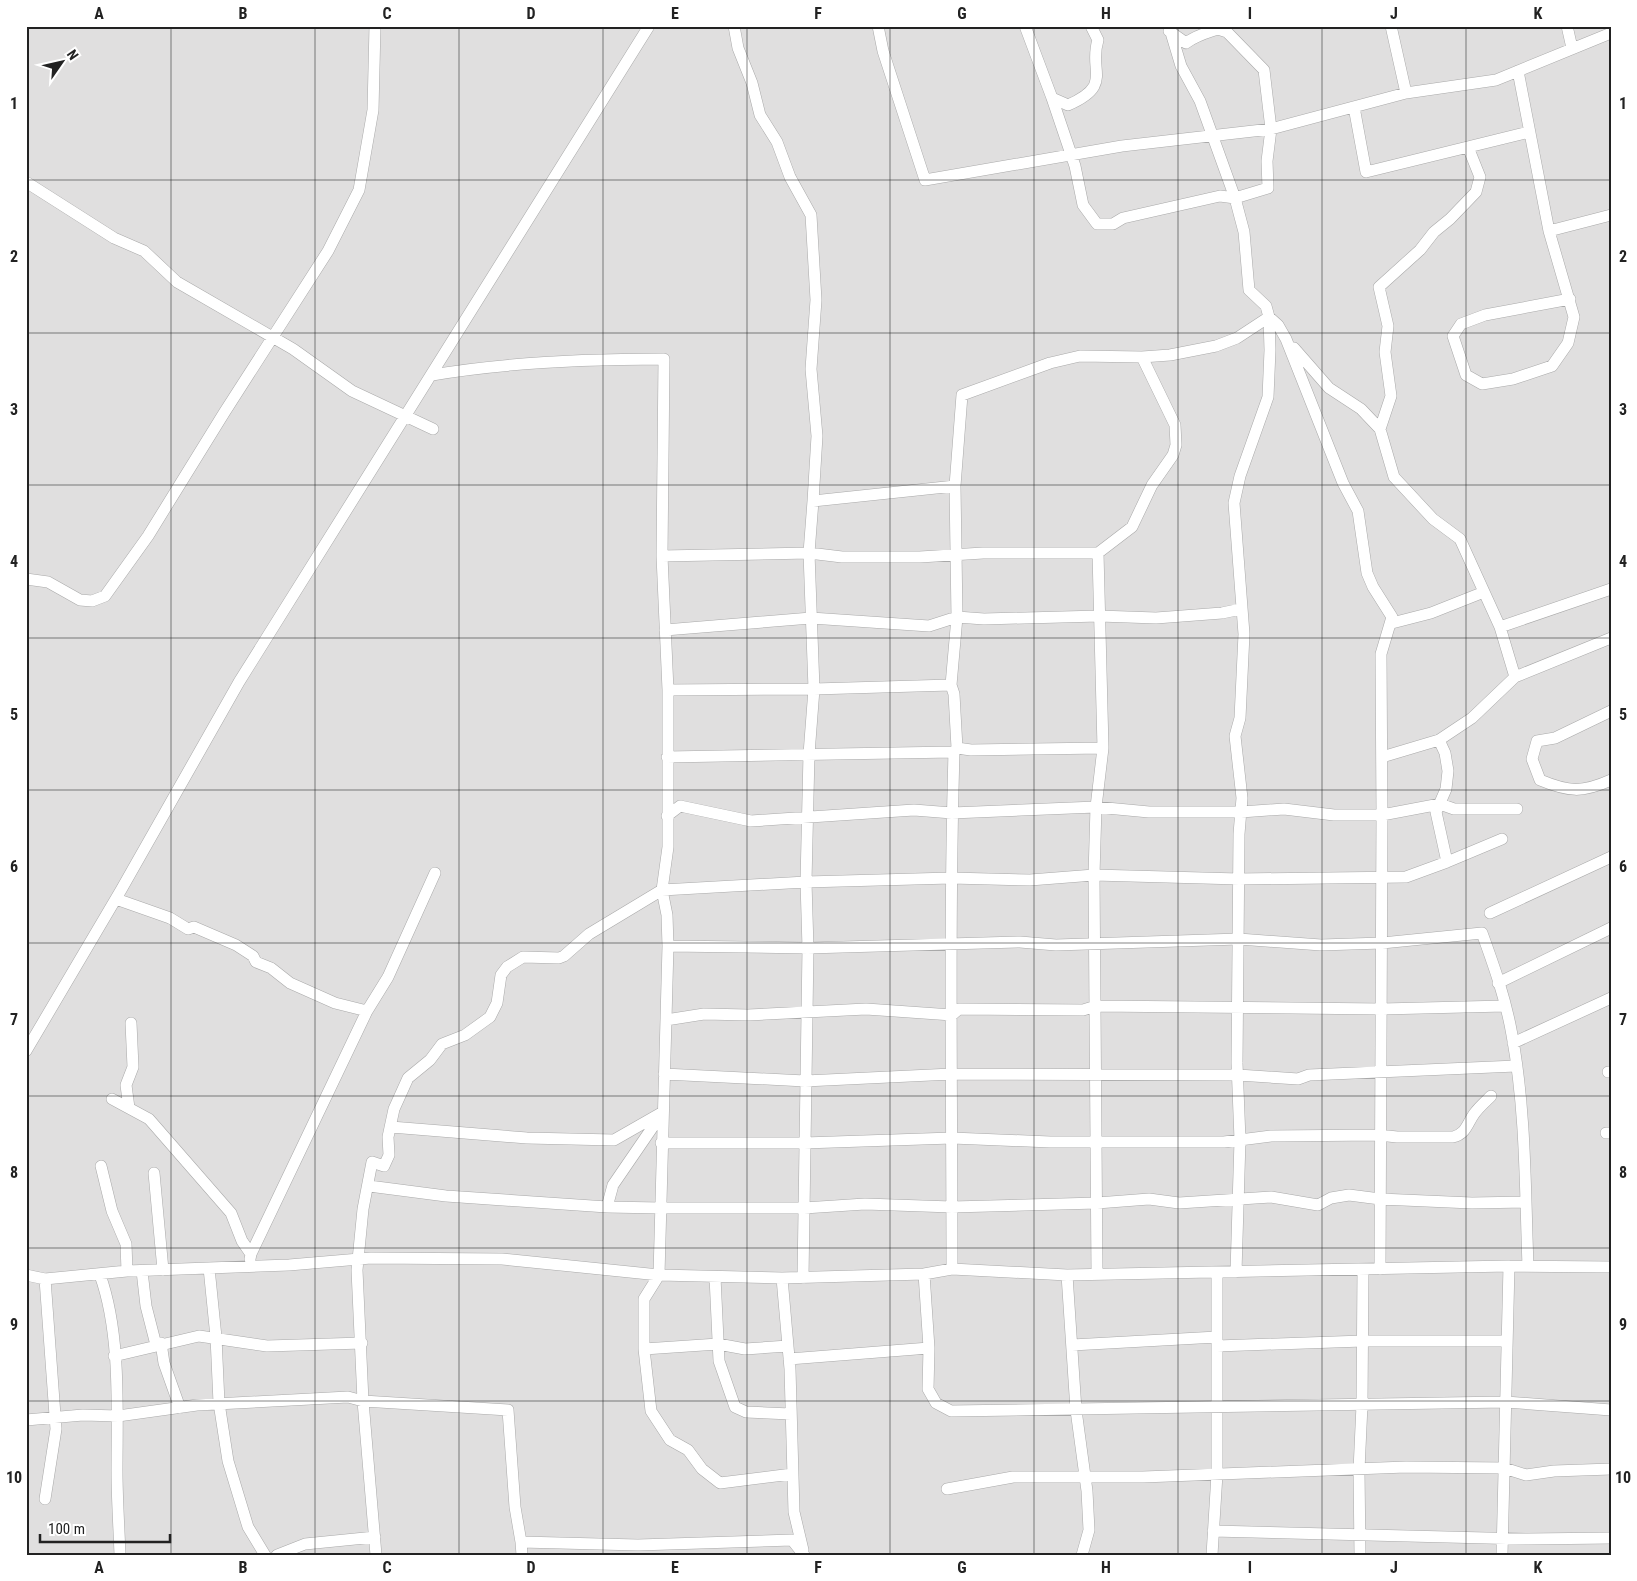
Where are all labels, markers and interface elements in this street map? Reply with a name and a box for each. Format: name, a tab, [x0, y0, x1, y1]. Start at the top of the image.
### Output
text: A	[94, 4, 104, 23]
text: B	[239, 4, 248, 23]
text: C	[382, 4, 392, 23]
text: D	[526, 4, 536, 23]
text: E	[671, 4, 679, 23]
text: F	[814, 4, 822, 23]
text: G	[957, 4, 967, 23]
text: H	[1101, 4, 1111, 23]
text: I	[1248, 4, 1252, 23]
text: J	[1390, 4, 1398, 23]
text: K	[1534, 4, 1543, 23]
north arrow	[38, 38, 88, 88]
text: N	[64, 47, 82, 63]
text: 1	[10, 94, 18, 113]
text: 1	[1619, 94, 1627, 113]
text: 2	[10, 247, 18, 266]
text: 2	[1619, 247, 1627, 266]
text: 3	[10, 400, 18, 419]
text: 3	[1619, 400, 1627, 419]
text: 4	[10, 552, 18, 571]
text: 4	[1619, 552, 1627, 571]
text: 5	[10, 705, 18, 724]
text: 5	[1619, 705, 1627, 724]
text: 6	[10, 857, 18, 876]
text: 6	[1619, 857, 1627, 876]
text: 7	[10, 1010, 18, 1029]
text: 7	[1619, 1010, 1627, 1029]
text: 8	[10, 1163, 18, 1182]
text: 8	[1619, 1163, 1627, 1182]
text: 9	[10, 1315, 18, 1334]
text: 9	[1619, 1315, 1627, 1334]
text: 10	[6, 1468, 22, 1487]
text: 10	[1615, 1468, 1631, 1487]
scale bar	[40, 1511, 170, 1543]
text: 100 m	[48, 1520, 85, 1538]
text: A	[94, 1558, 104, 1577]
text: B	[239, 1558, 248, 1577]
text: C	[382, 1558, 392, 1577]
text: D	[526, 1558, 536, 1577]
text: E	[671, 1558, 679, 1577]
text: F	[814, 1558, 822, 1577]
text: G	[957, 1558, 967, 1577]
text: H	[1101, 1558, 1111, 1577]
text: I	[1248, 1558, 1252, 1577]
text: J	[1390, 1558, 1398, 1577]
text: K	[1534, 1558, 1543, 1577]

